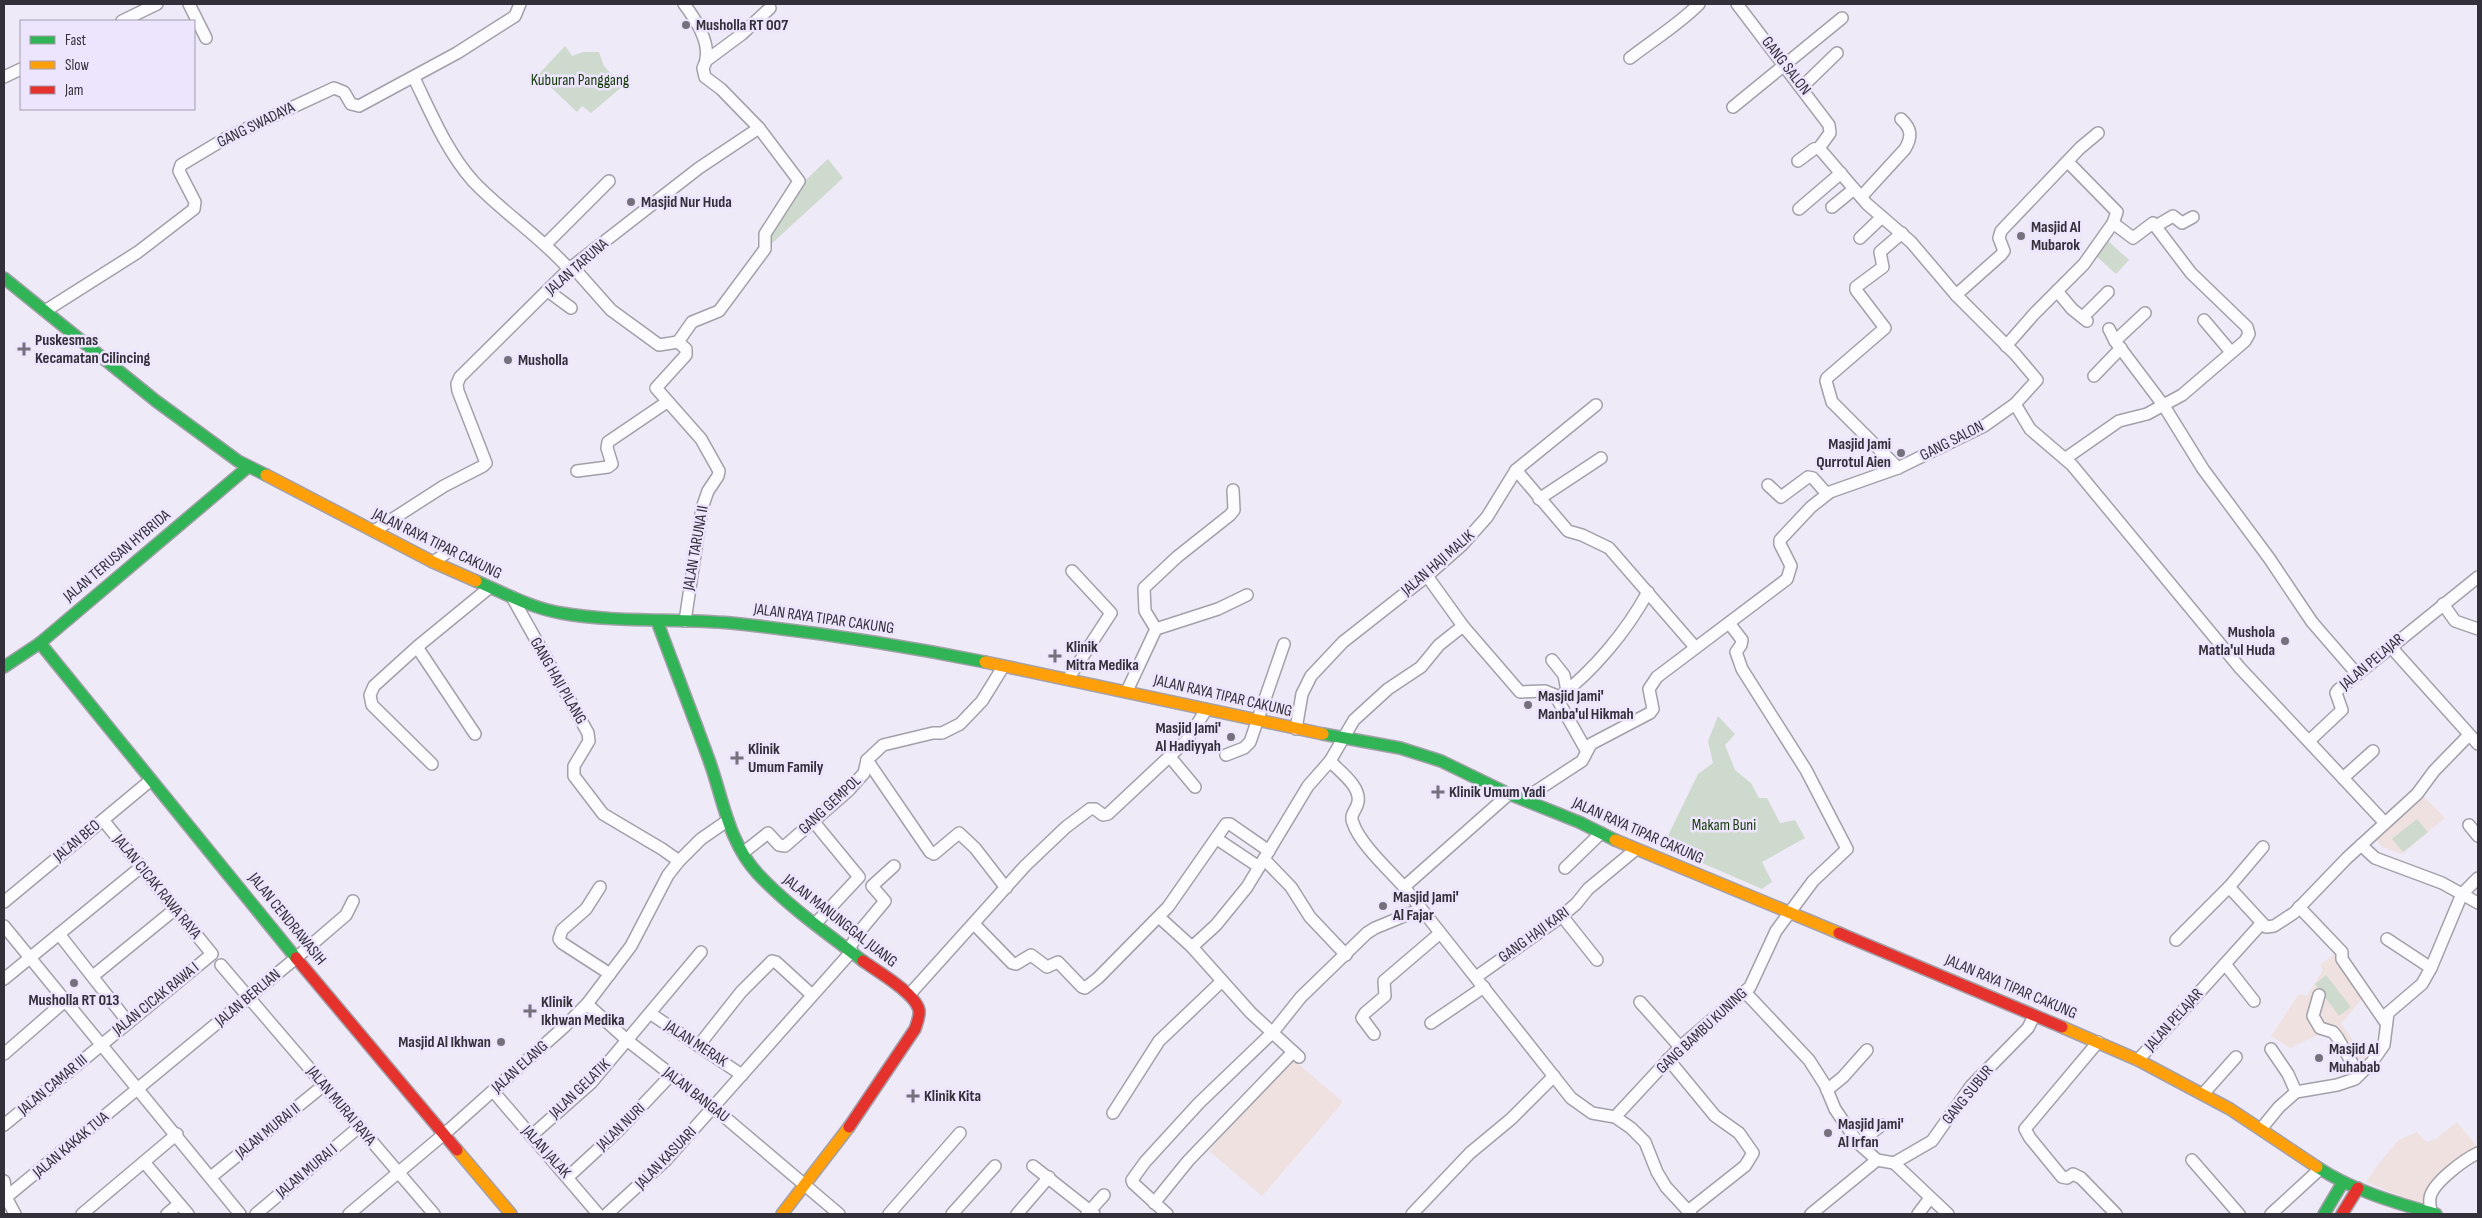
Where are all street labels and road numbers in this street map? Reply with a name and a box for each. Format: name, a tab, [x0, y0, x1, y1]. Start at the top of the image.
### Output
street label: GANG SALON	[1757, 33, 1815, 99]
street label: GANG SWADAYA	[214, 98, 298, 152]
street label: JALAN TARUNA	[541, 235, 612, 300]
street label: GANG SALON	[1917, 417, 1987, 465]
street label: JALAN RAYA TIPAR CAKUNG	[368, 504, 505, 584]
street label: JALAN TARUNA II	[679, 504, 713, 593]
street label: JALAN TERUSAN HYBRIDA	[59, 506, 174, 607]
street label: JALAN HAJI MALIK	[1397, 526, 1479, 601]
street label: JALAN RAYA TIPAR CAKUNG	[752, 600, 895, 638]
street label: JALAN PELAJAR	[2335, 630, 2408, 695]
street label: GANG HAJI PILANG	[526, 634, 590, 728]
street label: JALAN RAYA TIPAR CAKUNG	[1151, 671, 1294, 721]
street label: GANG GEMPOL	[795, 771, 865, 839]
street label: JALAN RAYA TIPAR CAKUNG	[1569, 793, 1706, 868]
street label: JALAN BEO	[49, 816, 104, 867]
street label: JALAN CICAK RAWA RAYA	[109, 830, 205, 943]
street label: JALAN CENDRAWASIH	[243, 868, 330, 969]
street label: JALAN MANUNGGAL JUANG	[778, 870, 901, 972]
street label: GANG HAJI KARI	[1495, 903, 1573, 967]
street label: JALAN RAYA TIPAR CAKUNG	[1941, 950, 2080, 1023]
street label: JALAN CICAK RAWA I	[108, 958, 203, 1040]
street label: JALAN BERLIAN	[211, 965, 284, 1031]
street label: GANG BAMBU KUNING	[1653, 984, 1751, 1078]
street label: JALAN PELAJAR	[2140, 985, 2207, 1056]
street label: JALAN MERAK	[660, 1016, 732, 1072]
street label: JALAN ELANG	[487, 1037, 552, 1098]
street label: JALAN CAMAR III	[14, 1051, 91, 1120]
street label: JALAN GELATIK	[545, 1055, 615, 1124]
street label: JALAN MURAI RAYA	[302, 1062, 380, 1149]
street label: GANG SUBUR	[1938, 1062, 1998, 1128]
street label: JALAN BANGAU	[658, 1063, 733, 1127]
street label: JALAN MURAI II	[231, 1099, 304, 1163]
street label: JALAN NURI	[592, 1099, 649, 1156]
street label: JALAN KAKAK TUA	[29, 1108, 113, 1183]
street label: JALAN JALAK	[517, 1121, 575, 1183]
street label: JALAN KASUARI	[631, 1123, 701, 1194]
street label: JALAN MURAI I	[272, 1140, 342, 1203]

